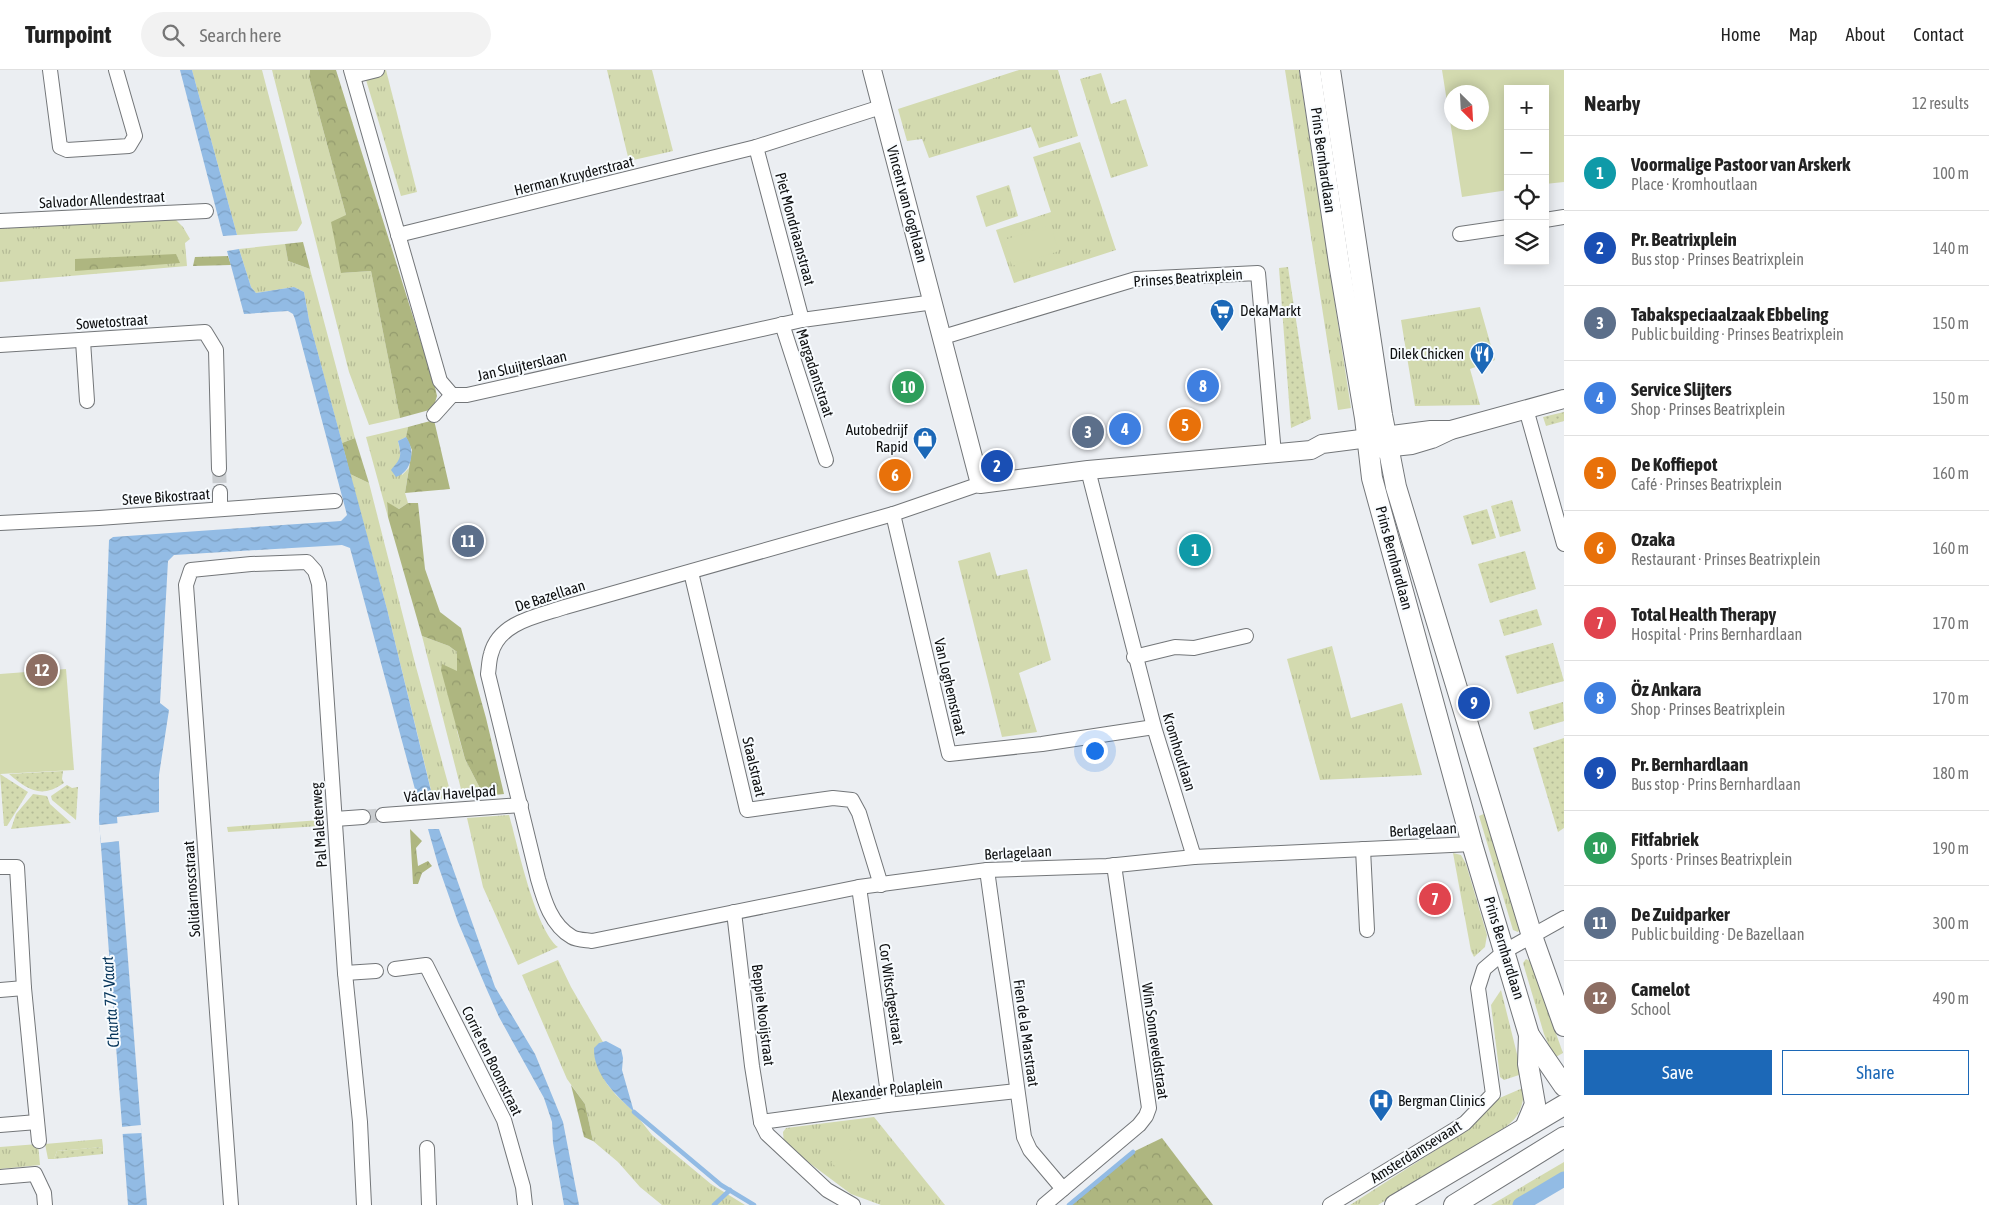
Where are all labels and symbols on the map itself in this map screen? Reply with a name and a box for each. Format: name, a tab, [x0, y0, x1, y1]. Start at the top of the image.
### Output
north arrow	[1444, 85, 1489, 130]
street label: Prins Bernhardlaan	[1308, 106, 1339, 214]
street label: Vincent van Goghlaan	[884, 144, 931, 264]
street label: Herman Kruyderstraat	[512, 152, 635, 199]
street label: Piet Mondriaanstraat	[772, 171, 819, 287]
street label: Salvador Allendestraat	[39, 188, 165, 211]
street label: Prinses Beatrixplein	[1133, 265, 1243, 290]
supermarket icon: DekaMarkt	[1209, 298, 1235, 332]
place label: DekaMarkt	[1240, 302, 1301, 319]
street label: Sowetostraat	[75, 311, 148, 332]
street label: Margadantstraat	[793, 327, 838, 419]
restaurant icon: Dilek Chicken	[1469, 341, 1495, 375]
place label: Dilek Chicken	[1389, 345, 1464, 362]
street label: Jan Sluijterslaan	[475, 347, 568, 384]
pin: 8	[1187, 367, 1219, 405]
pin: 10	[892, 368, 924, 406]
pin: 5	[1169, 406, 1201, 444]
pin: 4	[1109, 410, 1141, 448]
pin: 3	[1072, 413, 1104, 451]
place label: Autobedrijf Rapid	[846, 421, 908, 455]
shop icon: Autobedrijf Rapid	[912, 426, 938, 460]
pin: 2	[981, 447, 1013, 485]
pin: 6	[879, 456, 911, 494]
street label: Steve Bikostraat	[122, 485, 210, 508]
street label: Prins Bernhardlaan	[1372, 504, 1416, 611]
pin: 11	[452, 522, 484, 560]
pin: 1	[1179, 531, 1211, 569]
street label: De Bazellaan	[513, 576, 587, 615]
street label: Van Loghemstraat	[931, 637, 970, 737]
pin: 12	[26, 651, 58, 689]
pin: 9	[1458, 684, 1490, 722]
street label: Kromhoutlaan	[1160, 711, 1199, 793]
street label: Staalstraat	[739, 735, 770, 798]
your location	[1082, 738, 1108, 764]
street label: Pal Maleterweg	[307, 781, 330, 868]
street label: Václav Havelpad	[403, 782, 497, 805]
street label: Berlagelaan	[1389, 819, 1457, 840]
street label: Solidarnoscstraat	[180, 840, 203, 938]
street label: Berlagelaan	[984, 842, 1052, 863]
pin: 7	[1419, 880, 1451, 918]
street label: Prins Bernhardlaan	[1481, 894, 1528, 1001]
street label: Cor Witschgestraat	[876, 942, 907, 1046]
water label: Charta 77-Vaart	[98, 955, 122, 1048]
street label: Beppie Nooijstraat	[749, 963, 778, 1067]
street label: Fien de la Marstraat	[1011, 978, 1042, 1088]
street label: Wim Sonneveldstraat	[1139, 982, 1172, 1100]
street label: Corrie ten Boomstraat	[459, 1003, 526, 1118]
street label: Alexander Polaplein	[830, 1074, 944, 1105]
hospital icon: Bergman Clinics	[1368, 1088, 1394, 1122]
place label: Bergman Clinics	[1398, 1092, 1485, 1109]
street label: Amsterdamsevaart	[1367, 1117, 1464, 1186]

